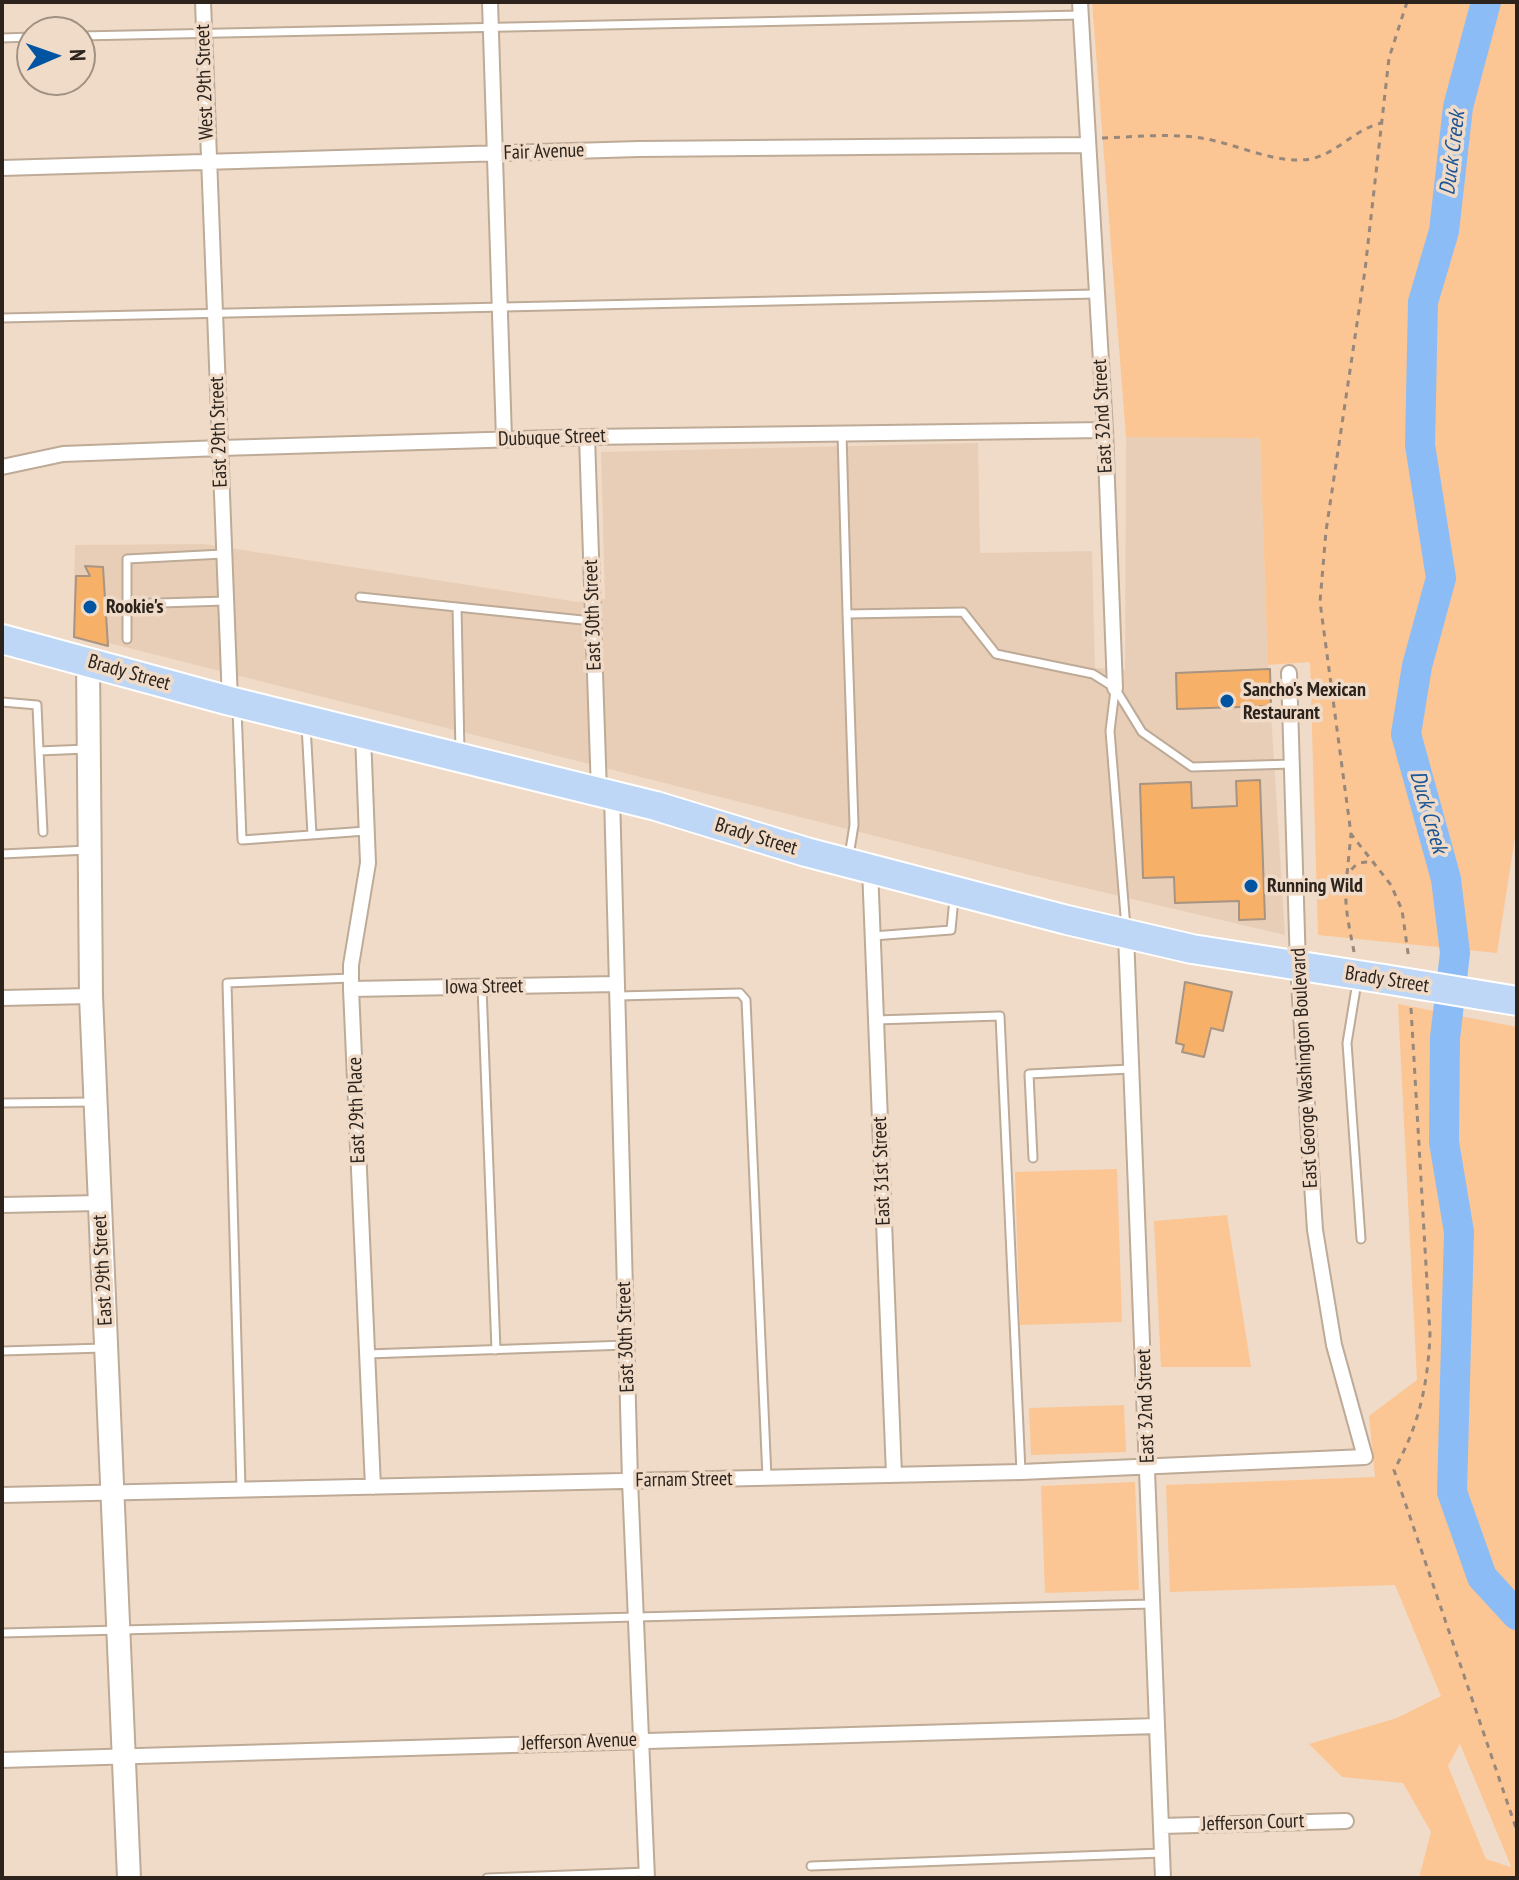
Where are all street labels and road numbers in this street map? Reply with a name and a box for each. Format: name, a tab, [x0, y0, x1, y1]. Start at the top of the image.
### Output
street label: West 29th Street	[191, 24, 219, 140]
street label: Fair Avenue	[503, 139, 585, 165]
street label: East 32nd Street	[1088, 358, 1118, 474]
street label: East 29th Street	[205, 376, 233, 488]
street label: Dubuque Street	[498, 424, 606, 452]
street label: East 30th Street	[579, 559, 607, 671]
street label: Brady Street	[85, 650, 173, 696]
street label: Brady Street	[712, 813, 800, 861]
street label: East George Washington Boulevard	[1287, 947, 1323, 1189]
street label: Brady Street	[1343, 962, 1431, 998]
street label: Iowa Street	[445, 974, 523, 1000]
street label: East 29th Place	[343, 1056, 371, 1164]
street label: East 31st Street	[868, 1116, 896, 1226]
street label: East 29th Street	[88, 1214, 118, 1326]
street label: East 30th Street	[612, 1281, 640, 1393]
street label: East 32nd Street	[1132, 1349, 1160, 1463]
street label: Farnam Street	[635, 1467, 733, 1493]
street label: Jefferson Avenue	[521, 1728, 637, 1756]
street label: Jefferson Court	[1201, 1809, 1305, 1837]

